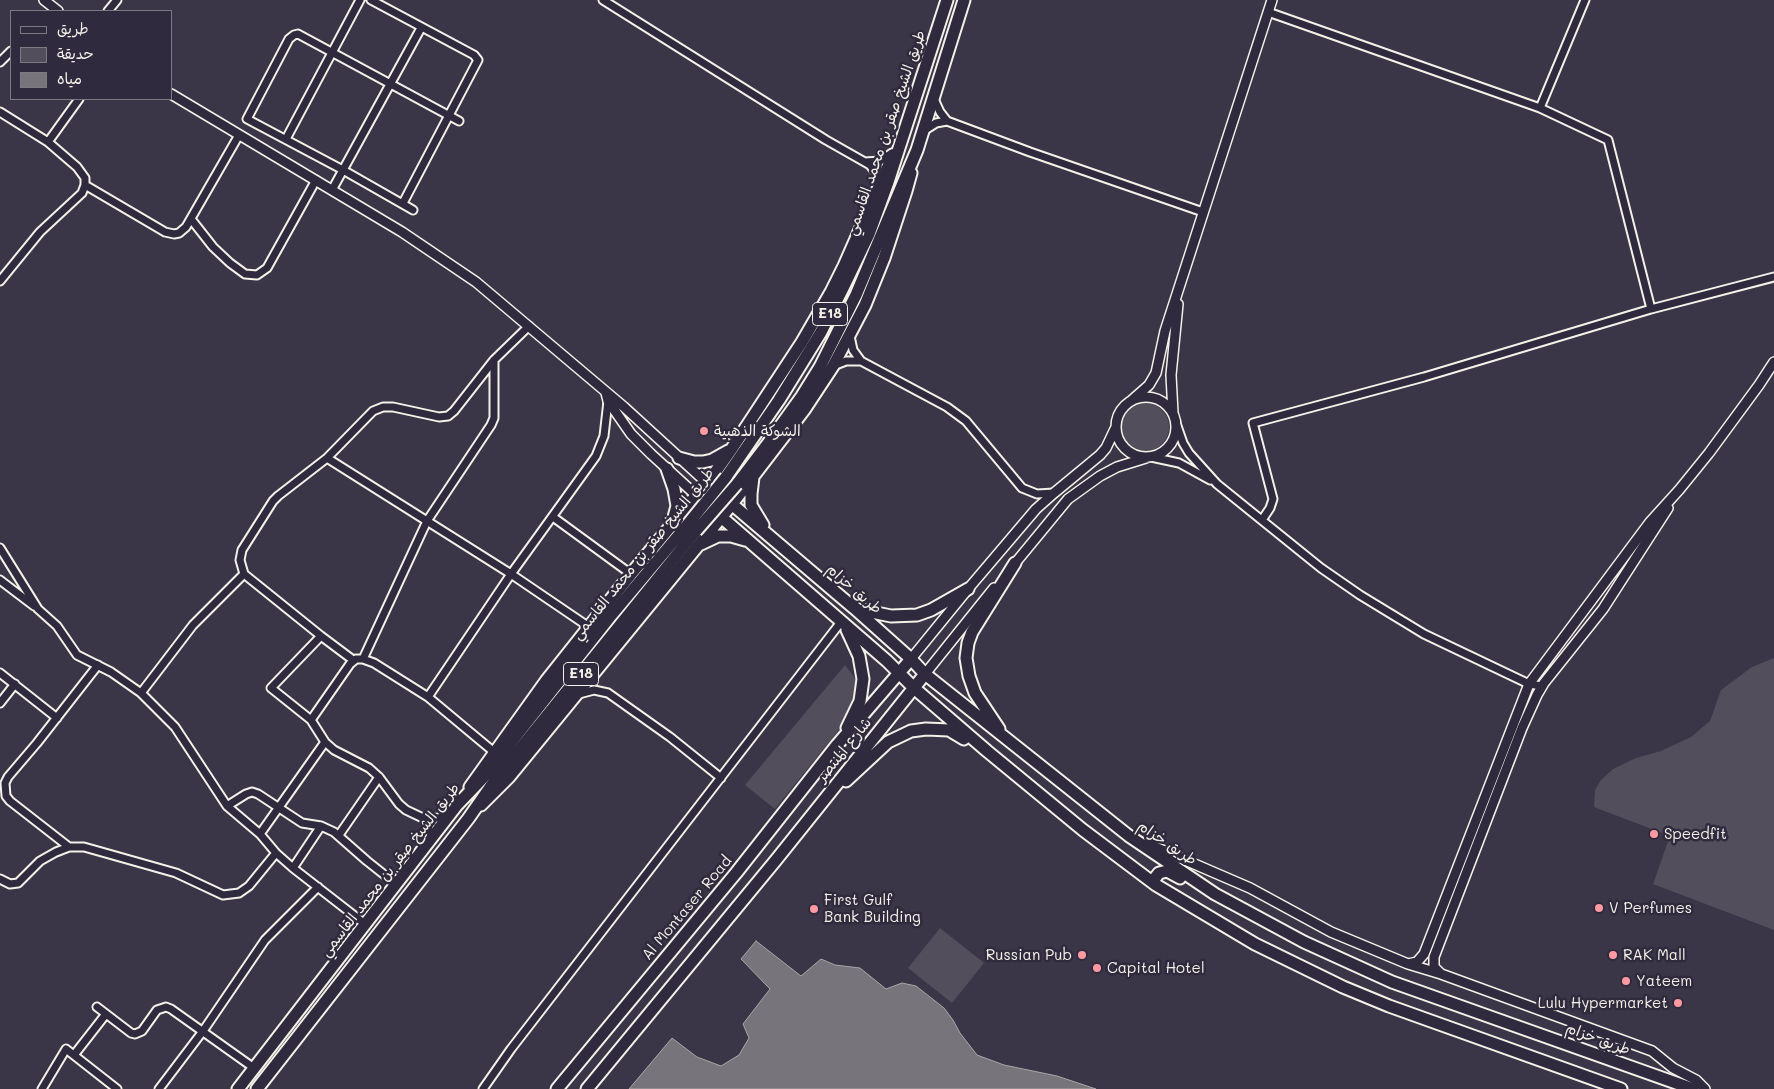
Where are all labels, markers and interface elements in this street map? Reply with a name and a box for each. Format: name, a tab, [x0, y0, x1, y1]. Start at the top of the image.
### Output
legend	[10, 10, 172, 100]
text: طريق	[57, 18, 89, 38]
street label: طريق الشيخ صقر بن محمد القاسمي	[842, 28, 930, 238]
text: حديقة	[57, 43, 94, 63]
text: مياه	[57, 68, 82, 88]
road number: E18	[812, 302, 848, 326]
place label: الشوكة الذهبية	[714, 422, 801, 440]
marker: الشوكة الذهبية	[698, 425, 710, 437]
street label: طريق الشيخ صقر بن محمد القاسمي	[568, 465, 718, 643]
street label: طريق خزام	[823, 560, 885, 618]
road number: E18	[564, 662, 598, 686]
street label: شارع المنتصر	[813, 714, 875, 786]
street label: طريق الشيخ صقر بن محمد القاسمي	[317, 780, 463, 960]
street label: طريق خزام	[1134, 817, 1200, 869]
place label: Speedfit	[1664, 825, 1727, 843]
marker: Speedfit	[1648, 828, 1660, 840]
street label: Al Montaser Road	[638, 852, 736, 964]
place label: First Gulf Bank Building	[824, 891, 921, 926]
place label: V Perfumes	[1609, 899, 1692, 917]
marker: V Perfumes	[1593, 902, 1605, 914]
marker: First Gulf Bank Building	[808, 903, 820, 915]
place label: Russian Pub	[986, 946, 1072, 964]
place label: RAK Mall	[1623, 946, 1686, 964]
marker: Russian Pub	[1076, 949, 1088, 961]
marker: RAK Mall	[1607, 949, 1619, 961]
place label: Capital Hotel	[1107, 959, 1205, 977]
marker: Capital Hotel	[1091, 962, 1103, 974]
place label: Yateem	[1636, 972, 1692, 990]
marker: Yateem	[1620, 975, 1632, 987]
place label: Lulu Hypermarket	[1538, 994, 1668, 1012]
marker: Lulu Hypermarket	[1672, 997, 1684, 1009]
street label: طريق خزام	[1563, 1019, 1633, 1059]

